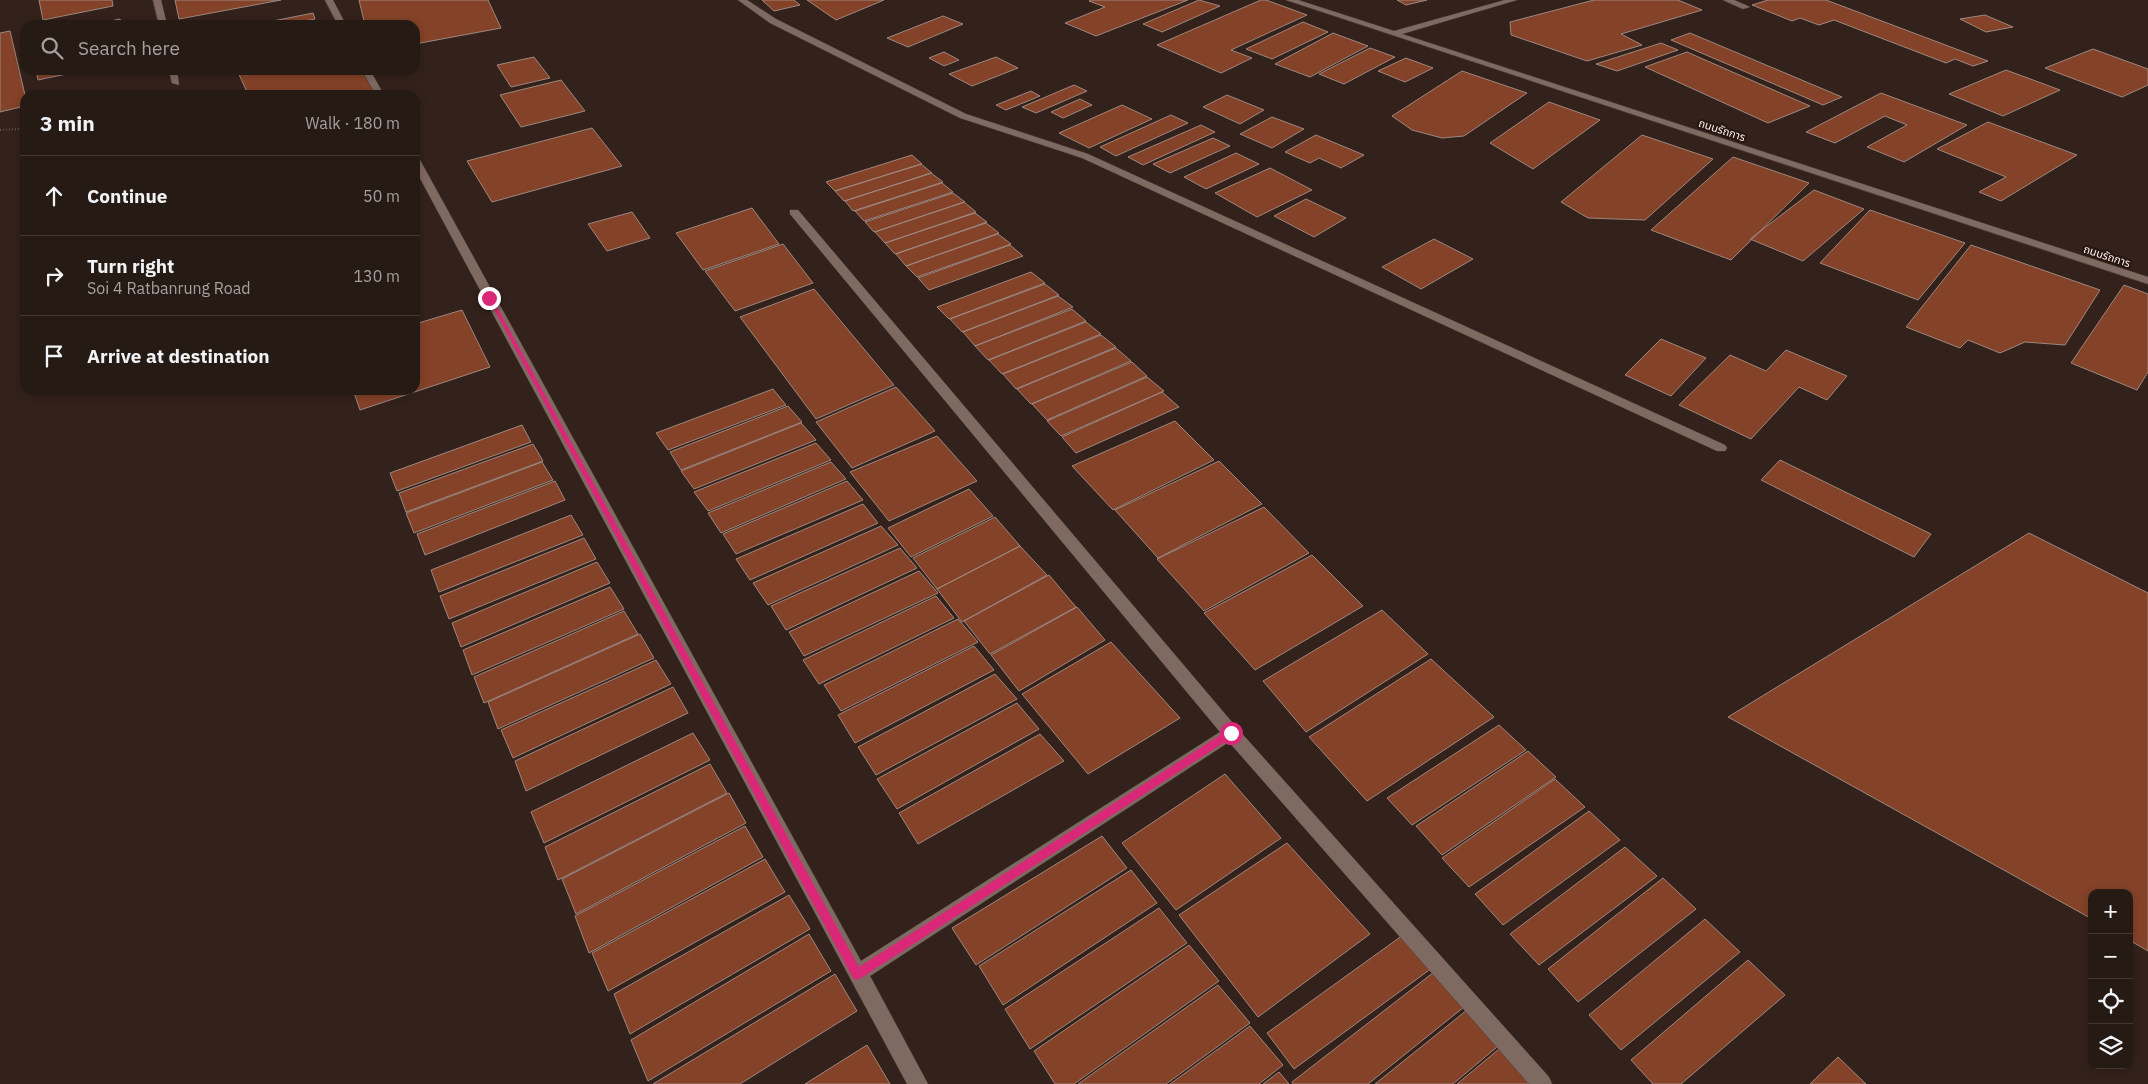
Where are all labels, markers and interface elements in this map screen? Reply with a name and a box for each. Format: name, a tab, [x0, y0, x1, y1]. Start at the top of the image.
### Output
search box	[20, 20, 420, 75]
icon: search	[38, 34, 66, 62]
text: Search here	[78, 36, 180, 60]
text: 3 min	[40, 109, 95, 137]
text: Walk · 180 m	[305, 113, 400, 133]
street label: ถนนรัถการ	[1697, 116, 1747, 144]
icon: ahead	[40, 182, 68, 210]
text: Continue	[87, 184, 167, 208]
text: 50 m	[363, 186, 400, 206]
street label: ถนนรัถการ	[2082, 242, 2132, 270]
text: Turn right	[87, 254, 174, 278]
icon: right	[40, 262, 68, 290]
text: 130 m	[353, 266, 400, 286]
text: Soi 4 Ratbanrung Road	[87, 278, 251, 298]
route end	[478, 287, 501, 310]
icon: arrive	[40, 342, 68, 370]
text: Arrive at destination	[87, 344, 270, 368]
route start	[1220, 722, 1243, 745]
map controls	[2088, 889, 2133, 1069]
button: +	[2088, 889, 2133, 934]
button: −	[2088, 934, 2133, 979]
button: locate	[2088, 979, 2133, 1024]
button: layers	[2088, 1024, 2133, 1069]

